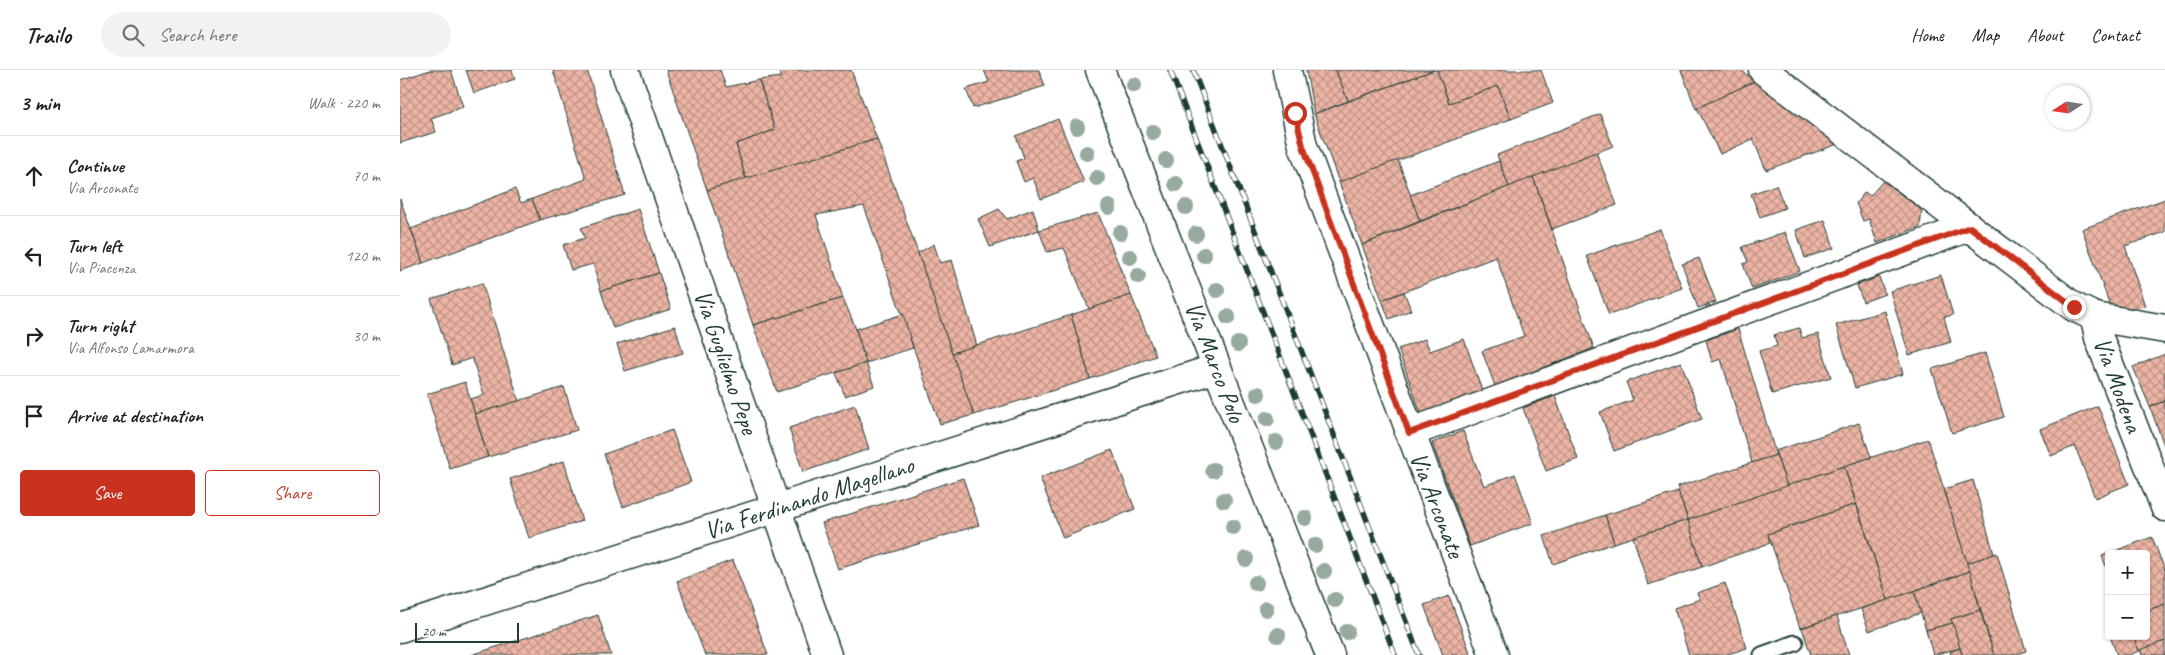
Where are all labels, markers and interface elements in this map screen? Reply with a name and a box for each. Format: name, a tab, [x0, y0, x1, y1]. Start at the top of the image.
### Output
search box	[101, 12, 451, 57]
text: Trailo	[25, 20, 71, 50]
icon: search	[119, 21, 147, 49]
text: Search here	[159, 23, 236, 47]
text: Home	[1911, 24, 1944, 46]
text: Map	[1972, 24, 1999, 46]
text: About	[2027, 24, 2063, 46]
text: Contact	[2091, 24, 2140, 46]
north arrow	[2045, 85, 2090, 130]
text: 3 min	[20, 90, 60, 116]
text: Walk · 220 m	[308, 93, 380, 113]
route start	[1284, 102, 1307, 125]
text: Continue	[67, 154, 124, 178]
icon: ahead	[20, 162, 48, 190]
text: 70 m	[353, 166, 380, 186]
text: Via Arconate	[67, 178, 138, 198]
text: Turn left	[67, 234, 122, 258]
icon: left	[20, 242, 48, 270]
text: 120 m	[346, 246, 380, 266]
text: Via Piacenza	[67, 258, 135, 278]
street label: Via Guglielmo Pepe	[686, 286, 766, 440]
route end	[2063, 296, 2086, 319]
street label: Via Marco Polo	[1177, 297, 1253, 428]
text: Turn right	[67, 314, 134, 338]
icon: right	[20, 322, 48, 350]
text: 30 m	[353, 326, 380, 346]
street label: Via Modena	[2086, 333, 2151, 439]
text: Via Alfonso Lamarmora	[67, 338, 194, 358]
icon: arrive	[20, 402, 48, 430]
text: Arrive at destination	[67, 404, 203, 428]
street label: Via Arconate	[1402, 448, 1472, 564]
street label: Via Ferdinando Magellano	[700, 449, 919, 547]
button: Save	[20, 470, 195, 516]
button: Share	[205, 470, 380, 516]
map controls	[2105, 550, 2150, 640]
button: +	[2105, 550, 2150, 595]
button: −	[2105, 595, 2150, 640]
scale bar	[415, 620, 519, 643]
text: 20 m	[422, 623, 446, 640]

